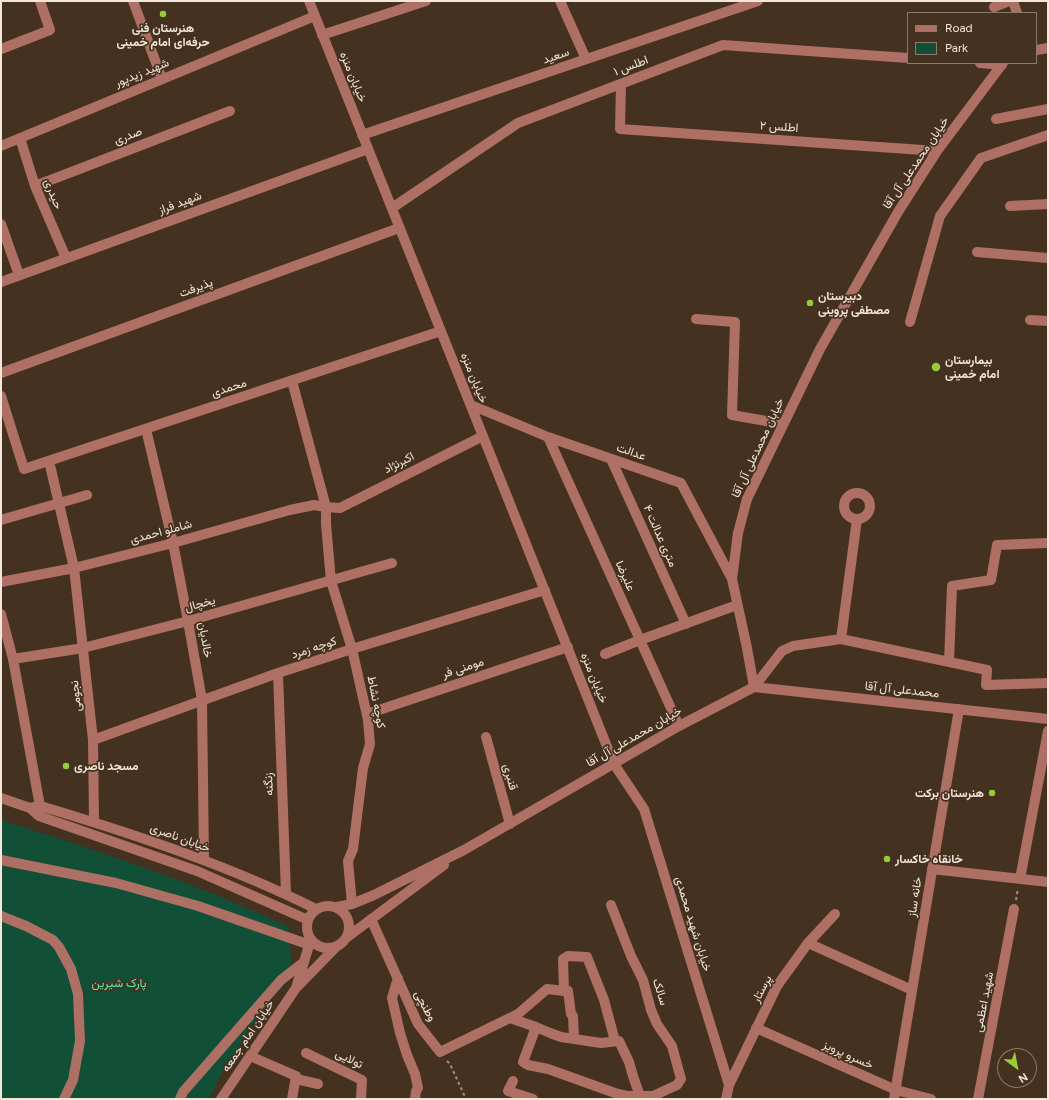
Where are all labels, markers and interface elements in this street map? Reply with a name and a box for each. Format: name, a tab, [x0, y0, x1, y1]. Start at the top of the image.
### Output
marker: هنرستان فنی حرفه‌ای امام خمینی	[158, 9, 168, 19]
legend	[907, 12, 1037, 64]
place label: هنرستان فنی حرفه‌ای امام خمینی	[116, 21, 210, 49]
text: Road	[945, 21, 973, 35]
text: Park	[945, 41, 968, 55]
street label: سعید	[541, 45, 571, 67]
street label: خیابان منزه	[336, 50, 370, 104]
street label: اطلس ۱	[612, 53, 650, 79]
street label: شهید زیدپور	[113, 56, 171, 90]
street label: خیابان محمدعلی آل آقا	[880, 114, 952, 212]
street label: اطلس ۲	[759, 118, 799, 136]
street label: صدری	[112, 124, 144, 148]
street label: حیدری	[40, 177, 66, 211]
street label: شهید فراز	[156, 188, 204, 218]
street label: پذیرفت	[177, 275, 215, 301]
place label: دبیرستان مصطفی پروینی	[818, 289, 890, 317]
marker: دبیرستان مصطفی پروینی	[805, 298, 815, 308]
street label: خیابان منزه	[457, 351, 491, 405]
place label: بیمارستان امام خمینی	[945, 353, 999, 381]
marker: بیمارستان امام خمینی	[930, 361, 942, 373]
street label: محمدی	[210, 376, 248, 400]
street label: خیابان محمدعلی آل آقا	[729, 396, 787, 500]
street label: عدالت	[614, 440, 648, 464]
street label: اکبرنژاد	[381, 449, 417, 477]
street label: ۴ متری عدالت	[640, 503, 680, 569]
street label: شاملو احمدی	[128, 517, 194, 547]
street label: علیرضا	[612, 559, 638, 593]
street label: یخچال	[183, 593, 217, 615]
street label: خالدیان	[195, 621, 215, 659]
street label: کوچه زمرد	[289, 634, 339, 662]
street label: خیابان منزه	[577, 651, 611, 705]
street label: مومنی فر	[440, 655, 486, 681]
street label: کوچه نشاط	[364, 674, 388, 730]
street label: محمدعلی آل آقا	[864, 679, 940, 701]
street label: نجومی	[67, 680, 85, 712]
street label: خیابان محمدعلی آل آقا	[584, 704, 684, 770]
place label: مسجد ناصری	[74, 759, 139, 773]
marker: مسجد ناصری	[61, 761, 71, 771]
street label: قنبری	[500, 762, 520, 792]
street label: زنگنه	[261, 772, 277, 796]
place label: هنرستان برکت	[915, 786, 984, 800]
marker: هنرستان برکت	[987, 788, 997, 798]
street label: خیابان ناصری	[148, 820, 212, 856]
place label: خانقاه خاکسار	[895, 852, 963, 866]
marker: خانقاه خاکسار	[882, 854, 892, 864]
street label: خیابان شهید محمدی	[672, 875, 714, 973]
street label: خانه ساز	[905, 876, 925, 918]
street label: شهید اعظمی	[971, 971, 997, 1033]
street label: پرستار	[749, 973, 775, 1005]
park label: پارک شیرین	[91, 976, 147, 990]
street label: سالک	[649, 977, 671, 1007]
street label: وطنچی	[411, 988, 439, 1024]
street label: خیابان امام جمعه	[219, 997, 277, 1075]
street label: خسرو پرویز	[821, 1038, 875, 1072]
street label: تولایی	[333, 1046, 365, 1072]
north arrow	[997, 1048, 1037, 1088]
text: N	[1016, 1070, 1030, 1086]

